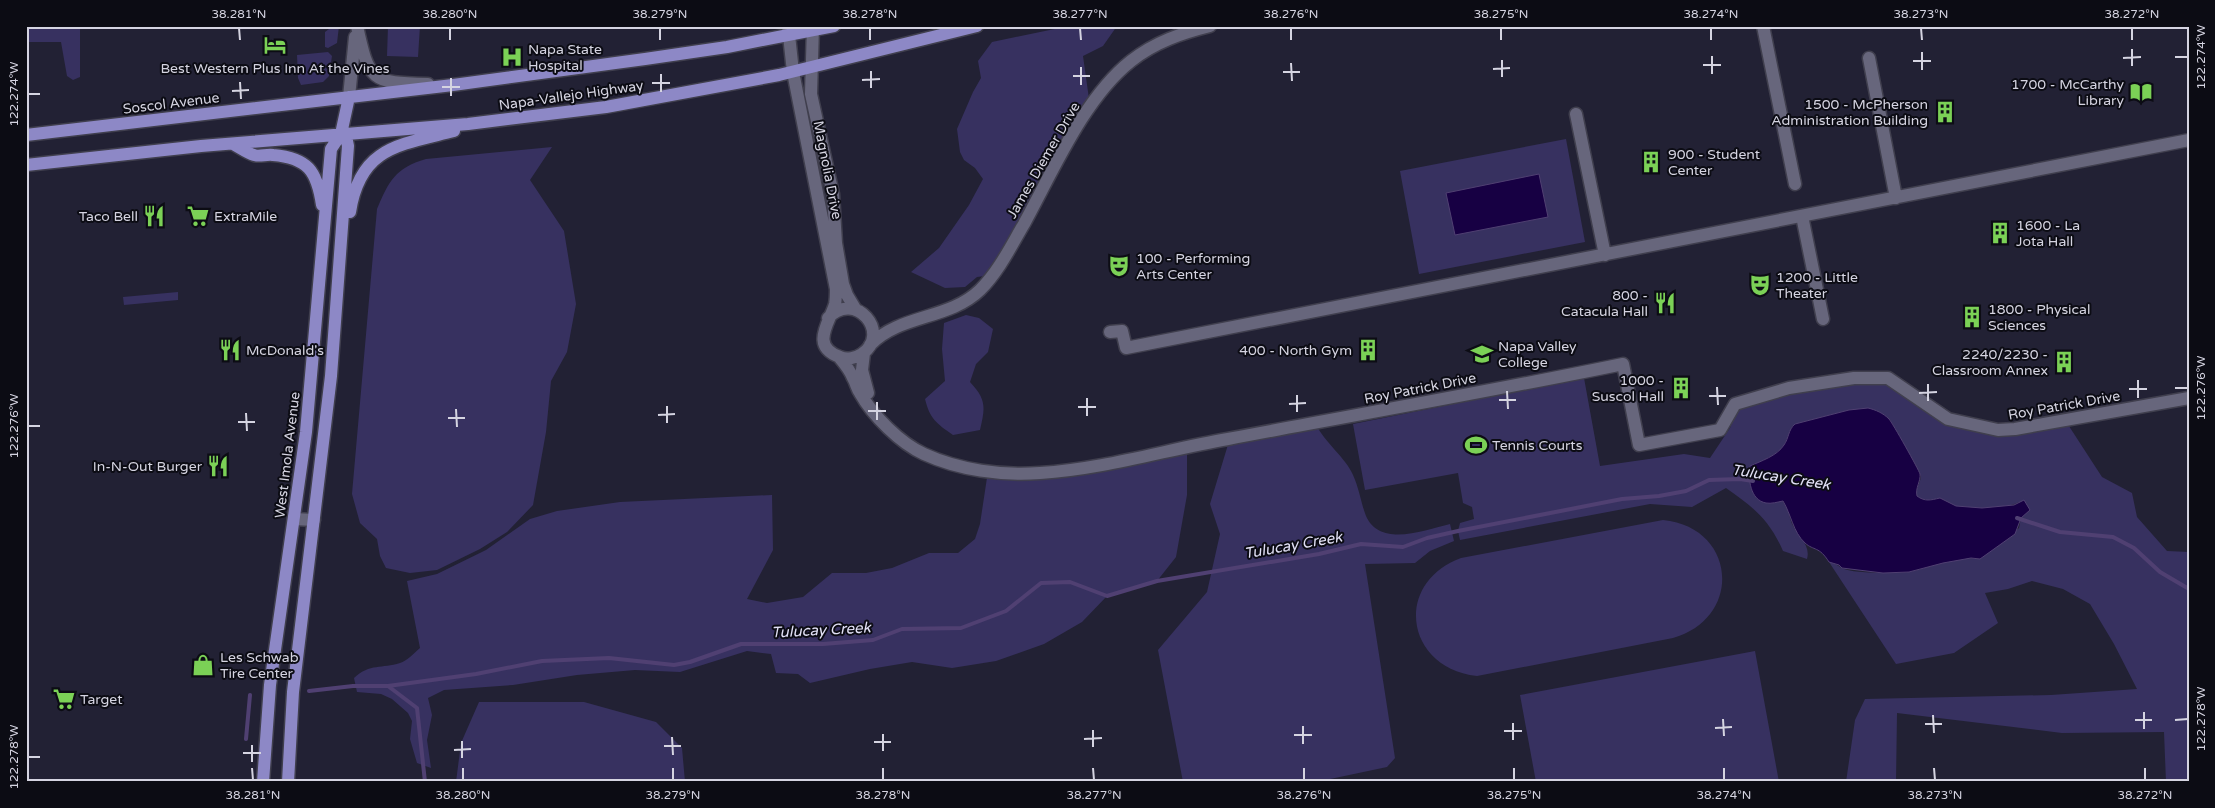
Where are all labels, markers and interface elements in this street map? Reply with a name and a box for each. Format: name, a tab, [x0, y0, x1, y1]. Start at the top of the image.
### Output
text: 38.281°N	[212, 7, 266, 21]
text: 38.280°N	[423, 7, 477, 21]
text: 38.279°N	[633, 7, 687, 21]
text: 38.278°N	[843, 7, 897, 21]
text: 38.277°N	[1052, 7, 1108, 21]
text: 38.276°N	[1264, 7, 1318, 21]
text: 38.275°N	[1474, 7, 1528, 21]
text: 38.274°N	[1684, 7, 1738, 21]
text: 38.273°N	[1894, 7, 1948, 21]
text: 38.272°N	[2105, 7, 2159, 21]
text: 122.274°W	[2194, 24, 2208, 90]
hotel icon: Best Western Plus Inn At the Vines	[262, 32, 288, 58]
place label: Napa State Hospital	[528, 41, 602, 74]
hospital icon: Napa State Hospital	[499, 44, 525, 70]
place label: Best Western Plus Inn At the Vines	[160, 60, 390, 77]
text: 122.274°W	[7, 61, 21, 127]
place label: 1700 - McCarthy Library	[2011, 76, 2124, 109]
street label: Napa-Vallejo Highway	[498, 77, 645, 114]
library icon: 1700 - McCarthy Library	[2128, 79, 2154, 105]
street label: Soscol Avenue	[122, 89, 220, 118]
place label: 1500 - McPherson Administration Building	[1771, 96, 1928, 129]
street label: James Diemer Drive	[1003, 99, 1084, 221]
building icon: 1500 - McPherson Administration Building	[1932, 99, 1958, 125]
street label: Magnolia Drive	[810, 119, 845, 221]
place label: 900 - Student Center	[1668, 146, 1761, 179]
building icon: 900 - Student Center	[1638, 149, 1664, 175]
restaurant icon: Taco Bell	[141, 203, 167, 229]
supermarket icon: ExtraMile	[185, 203, 211, 229]
place label: Taco Bell	[79, 208, 138, 225]
place label: ExtraMile	[214, 208, 277, 225]
place label: 1600 - La Jota Hall	[2016, 217, 2080, 250]
building icon: 1600 - La Jota Hall	[1987, 220, 2013, 246]
place label: 100 - Performing Arts Center	[1136, 250, 1250, 283]
theatre icon: 100 - Performing Arts Center	[1106, 253, 1132, 279]
place label: 1200 - Little Theater	[1776, 269, 1858, 302]
theatre icon: 1200 - Little Theater	[1747, 272, 1773, 298]
place label: 800 - Catacula Hall	[1561, 287, 1648, 320]
restaurant icon: 800 - Catacula Hall	[1652, 290, 1678, 316]
place label: 1800 - Physical Sciences	[1988, 301, 2090, 334]
building icon: 1800 - Physical Sciences	[1959, 304, 1985, 330]
restaurant icon: McDonald's	[217, 337, 243, 363]
building icon: 400 - North Gym	[1355, 337, 1381, 363]
place label: Napa Valley College	[1498, 338, 1577, 371]
school or university icon: Napa Valley College	[1469, 341, 1495, 367]
place label: McDonald's	[246, 342, 324, 359]
place label: 400 - North Gym	[1239, 342, 1352, 359]
place label: 2240/2230 - Classroom Annex	[1932, 346, 2048, 379]
building icon: 2240/2230 - Classroom Annex	[2051, 349, 2077, 375]
text: 122.276°W	[2194, 356, 2208, 420]
street label: Roy Patrick Drive	[1363, 369, 1478, 408]
place label: 1000 - Suscol Hall	[1592, 372, 1664, 405]
building icon: 1000 - Suscol Hall	[1668, 375, 1694, 401]
street label: Roy Patrick Drive	[2007, 387, 2122, 424]
street label: West Imola Avenue	[271, 391, 304, 519]
text: 122.276°W	[7, 394, 21, 458]
sports icon: Tennis Courts	[1463, 432, 1489, 458]
place label: Tennis Courts	[1492, 437, 1583, 454]
restaurant icon: In-N-Out Burger	[205, 453, 231, 479]
place label: In-N-Out Burger	[93, 458, 203, 475]
water label: Tulucay Creek	[1730, 460, 1833, 494]
water label: Tulucay Creek	[1242, 527, 1345, 563]
water label: Tulucay Creek	[771, 618, 873, 642]
place label: Les Schwab Tire Center	[220, 649, 299, 682]
shop icon: Les Schwab Tire Center	[190, 652, 216, 678]
supermarket icon: Target	[51, 686, 77, 712]
text: 122.278°W	[2194, 686, 2208, 752]
place label: Target	[80, 691, 123, 708]
text: 122.278°W	[7, 724, 21, 790]
text: 38.281°N	[226, 788, 280, 802]
text: 38.280°N	[436, 788, 490, 802]
text: 38.279°N	[646, 788, 700, 802]
text: 38.278°N	[856, 788, 910, 802]
text: 38.277°N	[1066, 788, 1122, 802]
text: 38.276°N	[1277, 788, 1331, 802]
text: 38.275°N	[1487, 788, 1541, 802]
text: 38.274°N	[1697, 788, 1751, 802]
text: 38.273°N	[1908, 788, 1962, 802]
text: 38.272°N	[2118, 788, 2172, 802]

